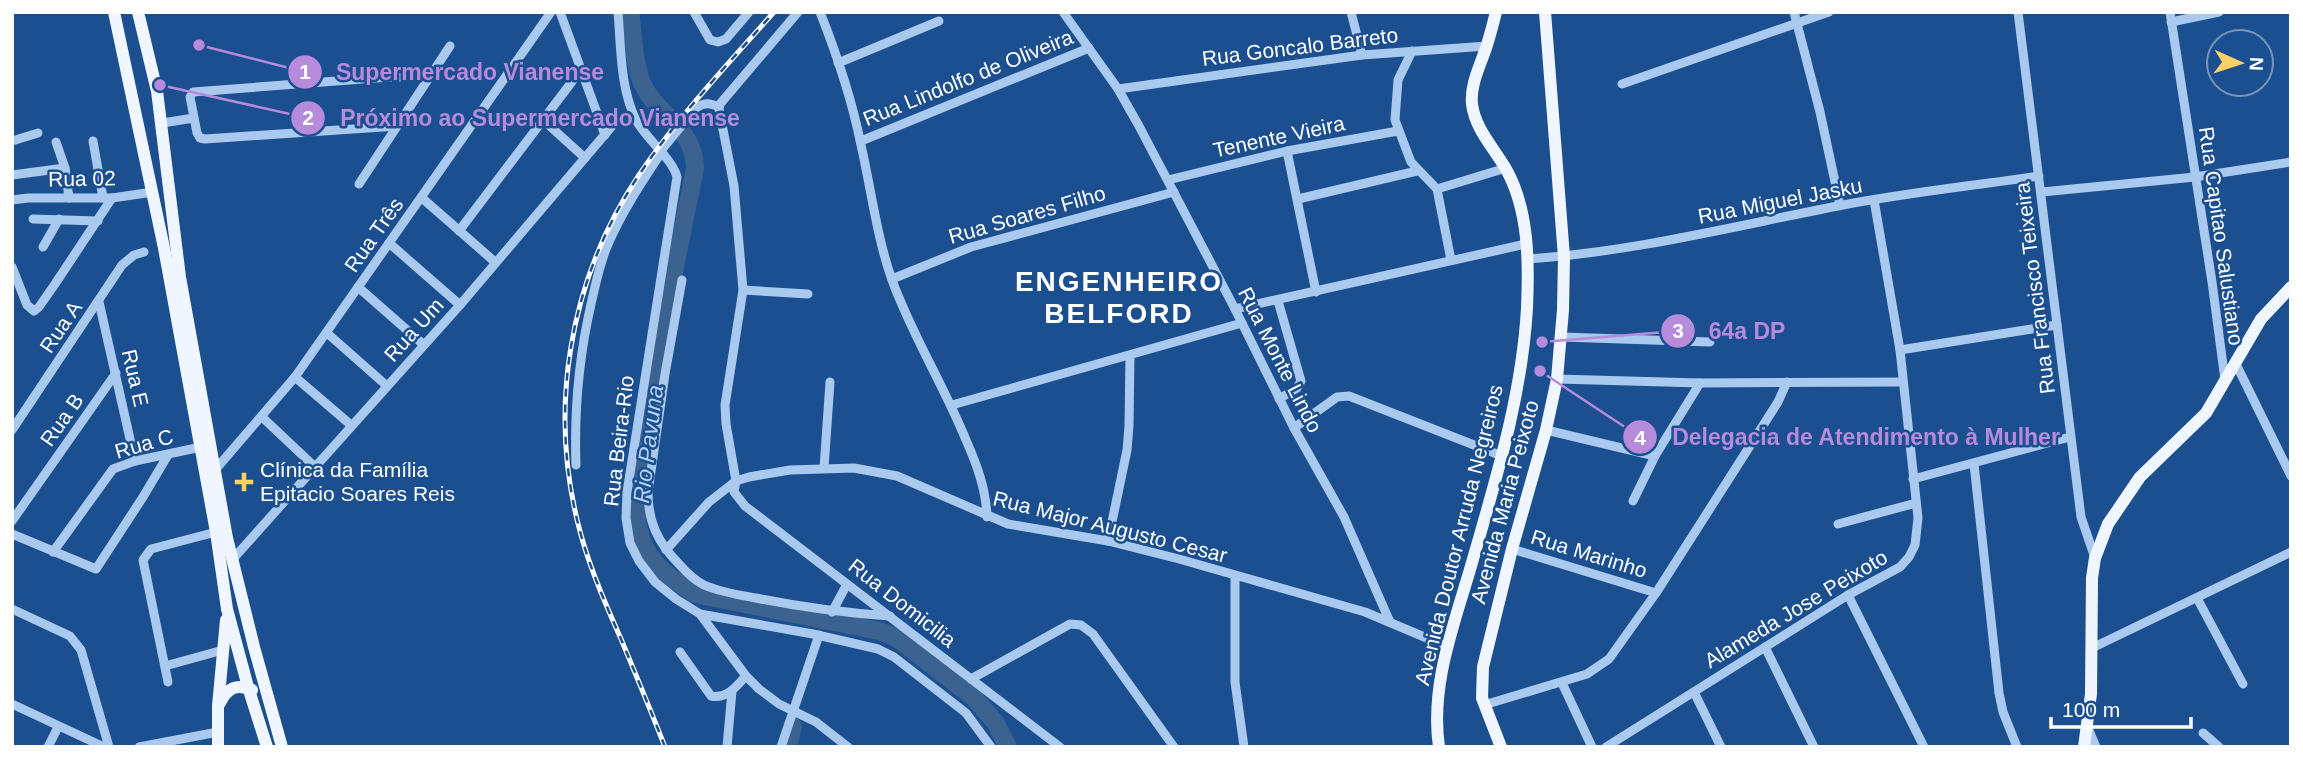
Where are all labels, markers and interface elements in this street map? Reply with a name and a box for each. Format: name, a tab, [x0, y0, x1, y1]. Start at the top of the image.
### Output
street label: Rua Goncalo Barreto	[1201, 23, 1399, 70]
street label: Rua Lindolfo de Oliveira	[860, 25, 1076, 130]
north arrow	[2205, 28, 2275, 98]
callout: Supermercado Vianense	[287, 50, 618, 94]
text: N	[2246, 56, 2267, 71]
text: Supermercado Vianense	[336, 59, 604, 85]
text: 1	[299, 60, 311, 83]
callout: Próximo ao Supermercado Vianense	[291, 96, 753, 140]
text: Próximo ao Supermercado Vianense	[340, 105, 740, 131]
text: 2	[302, 106, 314, 129]
street label: Tenente Vieira	[1211, 111, 1347, 162]
street label: Rua Capitao Salustiano	[2195, 125, 2248, 347]
street label: Rua 02	[48, 166, 116, 191]
street label: Rua Miguel Jasku	[1696, 173, 1864, 228]
street label: Rua Soares Filho	[946, 181, 1108, 248]
street label: Rua Francisco Teixeira	[2010, 181, 2059, 395]
street label: Rua Três	[340, 193, 407, 276]
district label: ENGENHEIRO BELFORD	[1015, 266, 1223, 329]
street label: Rua Monte Lindo	[1234, 283, 1327, 436]
street label: Rua Um	[379, 293, 448, 366]
street label: Rua A	[35, 297, 86, 357]
callout: 64a DP	[1660, 309, 1800, 353]
text: 64a DP	[1709, 318, 1785, 344]
text: 3	[1672, 319, 1684, 342]
street label: Rua E	[118, 347, 153, 409]
street label: Rua Beira-Rio	[599, 374, 638, 508]
street label: Avenida Doutor Arruda Negreiros	[1410, 382, 1507, 688]
water label: Rio Pavuna	[628, 383, 668, 505]
street label: Rua B	[35, 389, 88, 450]
street label: Avenida Maria Peixoto	[1466, 398, 1543, 606]
callout: Delegacia de Atendimento à Mulher	[1622, 415, 2074, 459]
street label: Rua C	[112, 424, 176, 463]
text: Delegacia de Atendimento à Mulher	[1672, 424, 2060, 450]
text: 4	[1634, 426, 1646, 449]
place label: Clínica da Família Epitacio Soares Reis	[260, 458, 455, 505]
marker: Clínica da Família Epitacio Soares Reis	[234, 472, 254, 492]
street label: Rua Major Augusto Cesar	[991, 486, 1230, 567]
street label: Rua Marinho	[1528, 525, 1650, 582]
street label: Alameda Jose Peixoto	[1700, 545, 1891, 672]
street label: Rua Domicilia	[844, 554, 961, 652]
scale bar	[2051, 686, 2191, 730]
text: 100 m	[2062, 698, 2120, 721]

